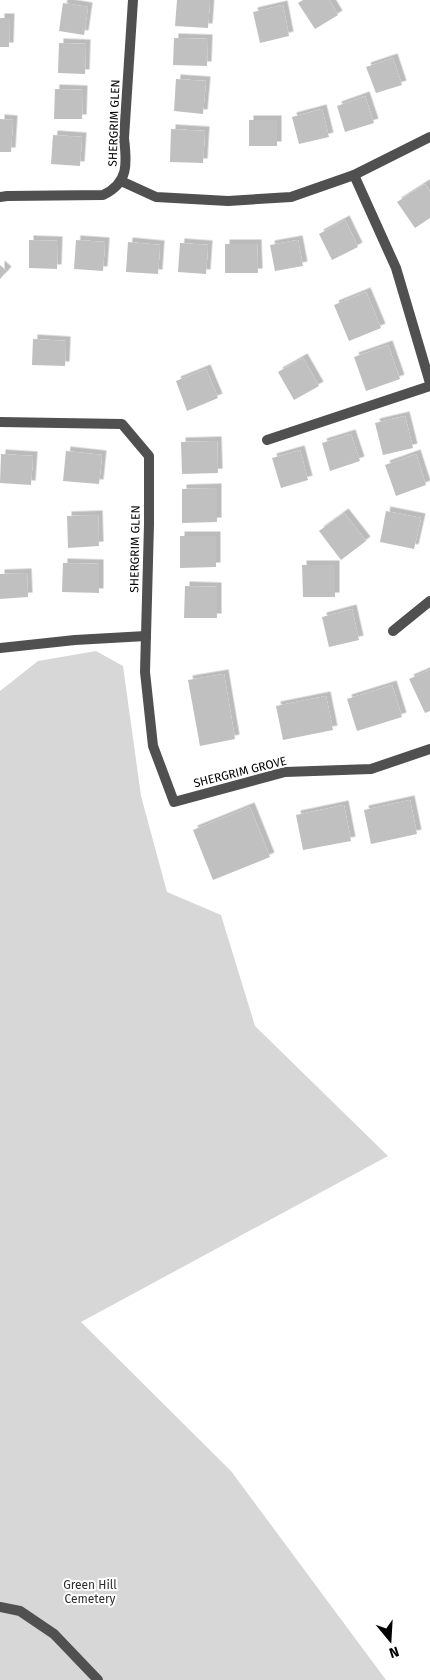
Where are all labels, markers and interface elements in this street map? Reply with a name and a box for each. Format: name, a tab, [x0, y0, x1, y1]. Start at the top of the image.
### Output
street label: SHERGRIM GLEN	[105, 79, 123, 167]
street label: SHERGRIM GLEN	[127, 505, 143, 593]
street label: SHERGRIM GROVE	[192, 754, 288, 790]
park label: Green Hill Cemetery	[63, 1578, 117, 1606]
north arrow	[365, 1615, 415, 1665]
text: N	[387, 1642, 401, 1661]

